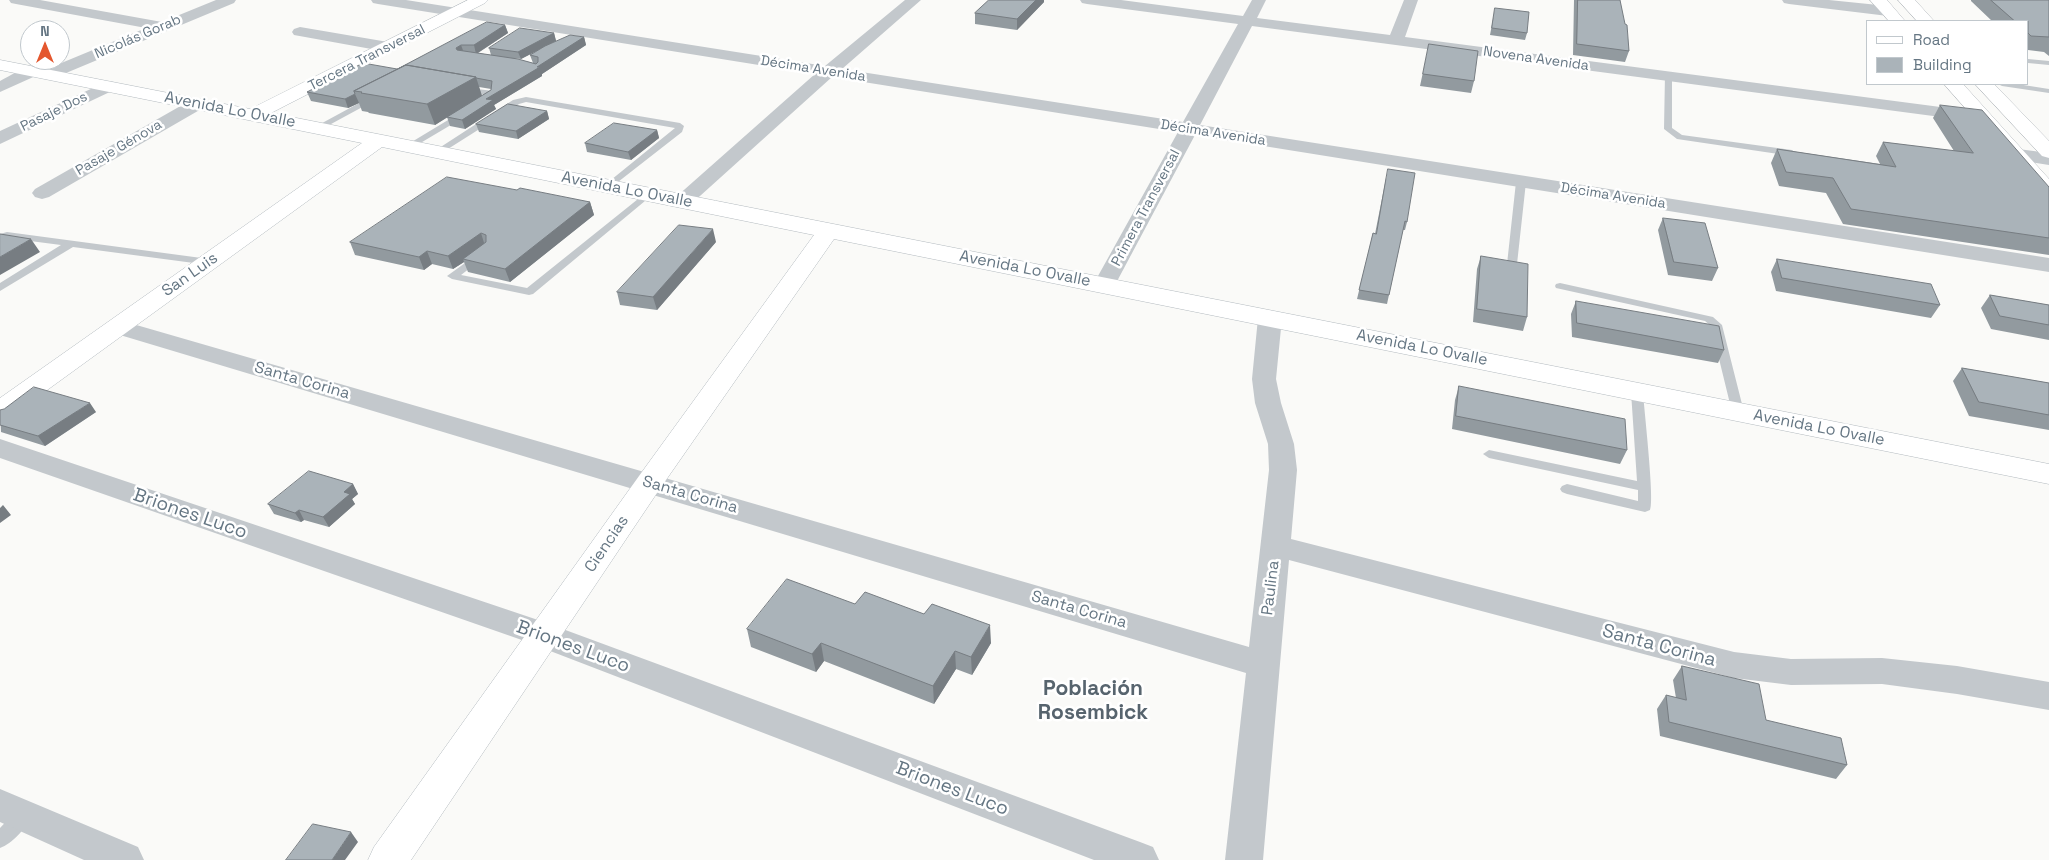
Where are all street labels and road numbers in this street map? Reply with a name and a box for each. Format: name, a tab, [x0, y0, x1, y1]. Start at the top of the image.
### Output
street label: Nicolás Gorab	[92, 11, 184, 63]
street label: Tercera Transversal	[306, 21, 428, 95]
street label: Novena Avenida	[1482, 43, 1590, 75]
street label: Décima Avenida	[759, 52, 867, 86]
street label: Avenida Lo Ovalle	[163, 88, 297, 132]
street label: Pasaje Dos	[18, 89, 90, 135]
street label: Décima Avenida	[1159, 116, 1267, 150]
street label: Pasaje Génova	[73, 117, 165, 179]
street label: Primera Transversal	[1108, 147, 1184, 269]
street label: Avenida Lo Ovalle	[560, 168, 694, 212]
street label: Décima Avenida	[1559, 179, 1667, 213]
street label: Avenida Lo Ovalle	[958, 247, 1092, 291]
street label: San Luis	[158, 249, 222, 301]
street label: Avenida Lo Ovalle	[1355, 326, 1489, 370]
street label: Santa Corina	[252, 358, 352, 404]
street label: Avenida Lo Ovalle	[1752, 406, 1886, 450]
street label: Santa Corina	[640, 472, 740, 518]
street label: Briones Luco	[130, 484, 250, 544]
street label: Ciencias	[581, 512, 633, 576]
street label: Paulina	[1258, 559, 1284, 617]
street label: Santa Corina	[1029, 587, 1129, 633]
street label: Briones Luco	[513, 616, 633, 678]
street label: Santa Corina	[1600, 620, 1718, 672]
street label: Briones Luco	[892, 757, 1012, 821]

